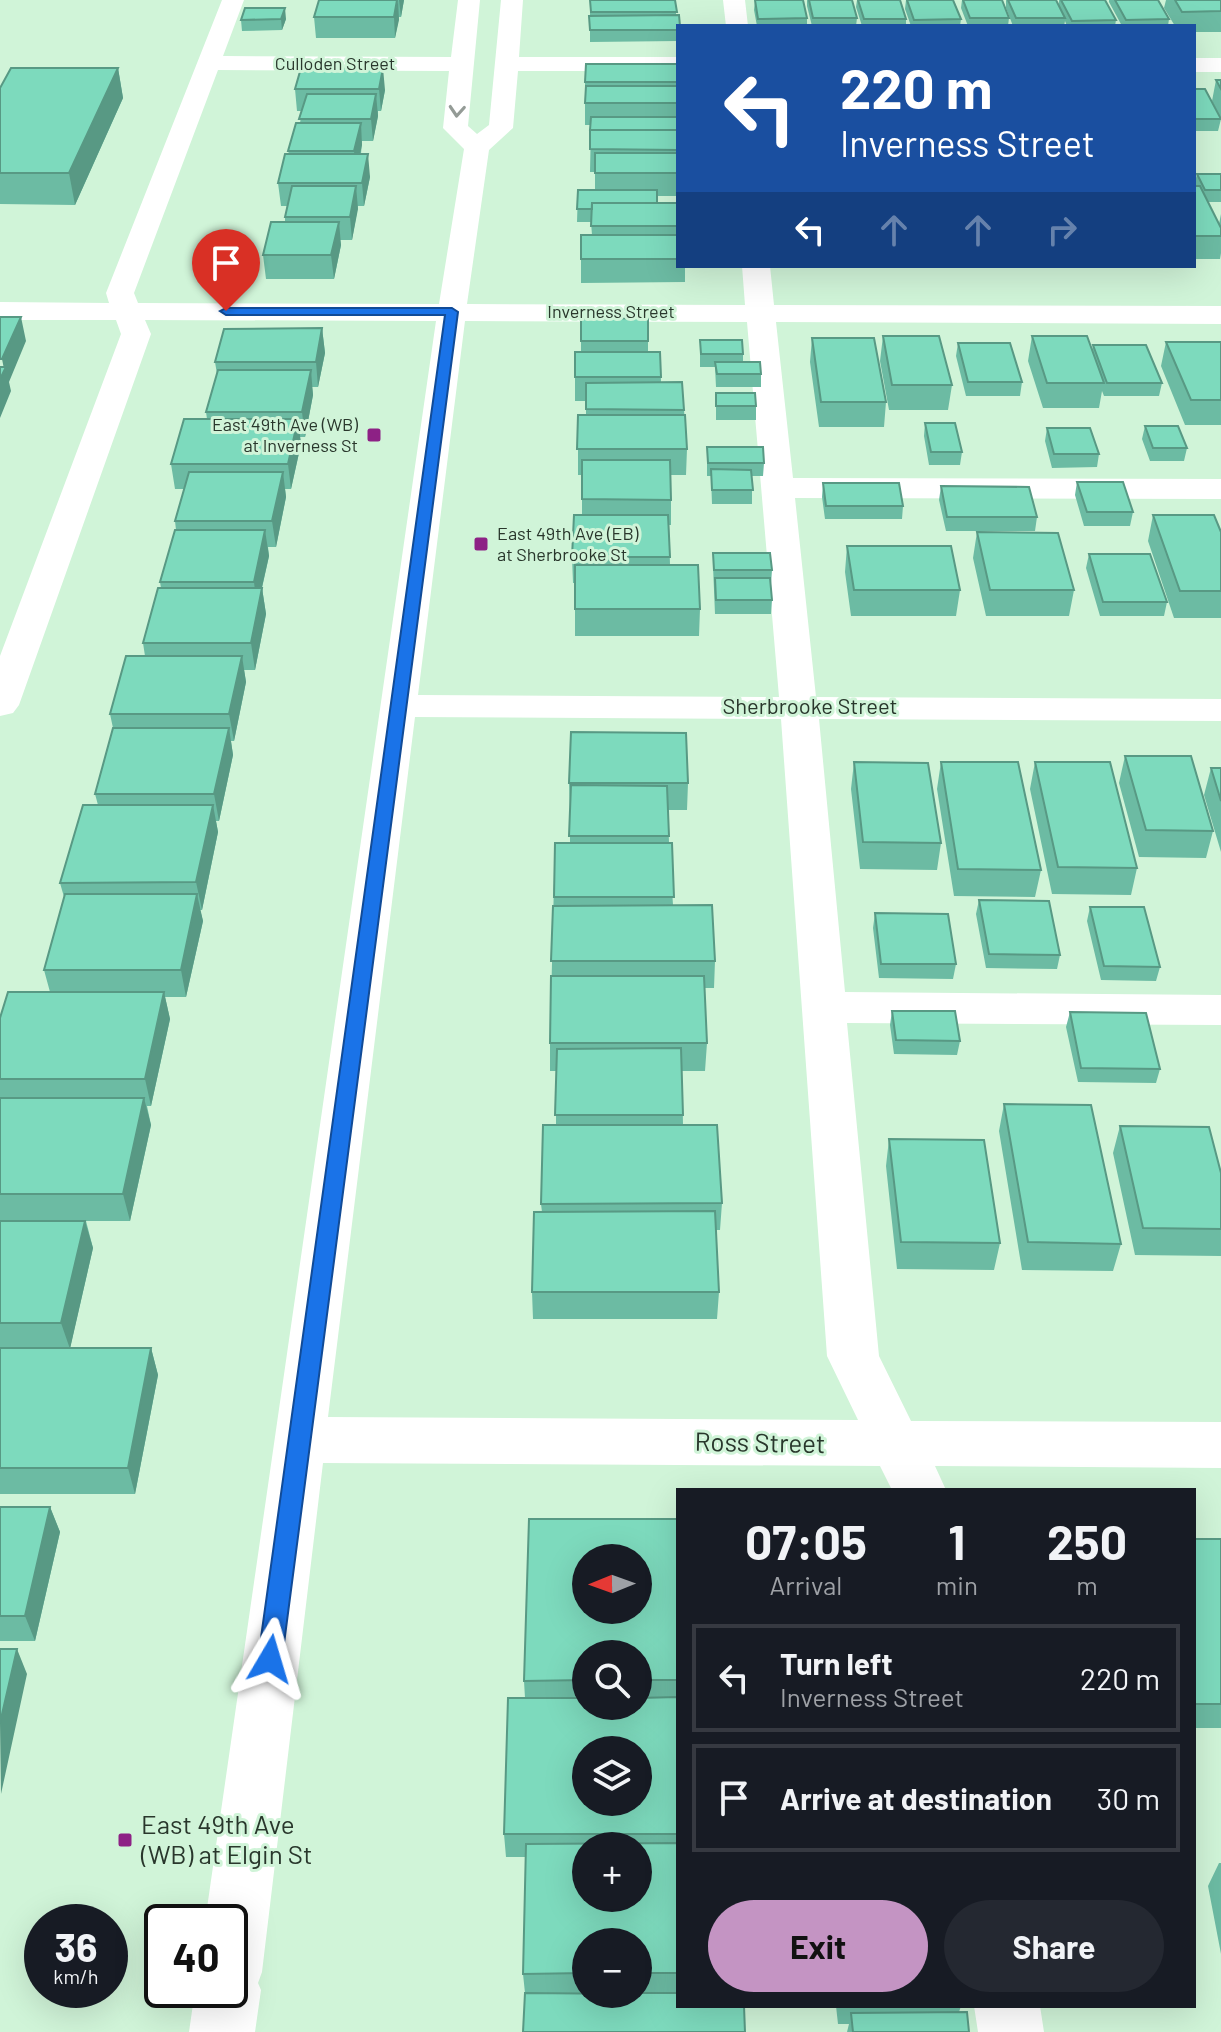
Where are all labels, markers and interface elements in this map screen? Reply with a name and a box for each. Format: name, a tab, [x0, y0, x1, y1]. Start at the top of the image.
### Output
street label: Culloden Street	[275, 52, 395, 74]
text: 220 m	[840, 53, 993, 120]
icon: left	[708, 56, 812, 160]
one-way arrow	[449, 105, 466, 118]
text: Inverness Street	[840, 121, 1095, 164]
icon: left	[788, 208, 832, 252]
icon: ahead	[872, 208, 916, 252]
icon: ahead	[956, 208, 1000, 252]
icon: right	[1040, 208, 1084, 252]
pin	[192, 229, 260, 311]
icon: arrive	[204, 241, 248, 285]
street label: Inverness Street	[547, 300, 675, 322]
place label: East 49th Ave (WB) at Inverness St	[212, 413, 358, 456]
marker: East 49th Ave (WB) at Inverness St	[365, 426, 383, 444]
place label: East 49th Ave (EB) at Sherbrooke St	[497, 522, 639, 565]
marker: East 49th Ave (EB) at Sherbrooke St	[472, 535, 490, 553]
street label: Sherbrooke Street	[723, 692, 897, 718]
street label: Ross Street	[694, 1425, 826, 1458]
text: 07:05	[745, 1512, 867, 1570]
text: 1	[948, 1512, 965, 1570]
text: 250	[1047, 1512, 1127, 1570]
north arrow	[572, 1544, 652, 1624]
map controls	[572, 1544, 652, 2008]
text: Arrival	[770, 1569, 842, 1600]
text: min	[936, 1569, 978, 1600]
text: m	[1076, 1569, 1098, 1600]
position arrow	[228, 1617, 312, 1701]
button: search	[572, 1640, 652, 1720]
text: Turn left	[780, 1645, 893, 1681]
icon: left	[712, 1656, 756, 1700]
text: 220 m	[1080, 1660, 1160, 1696]
text: Inverness Street	[780, 1681, 964, 1712]
button: layers	[572, 1736, 652, 1816]
icon: arrive	[712, 1776, 756, 1820]
text: Arrive at destination	[780, 1780, 1052, 1816]
text: 30 m	[1097, 1780, 1160, 1816]
place label: East 49th Ave (WB) at Elgin St	[140, 1808, 313, 1869]
marker: East 49th Ave (WB) at Elgin St	[116, 1831, 134, 1849]
button: +	[572, 1832, 652, 1912]
button: Exit	[708, 1900, 928, 1992]
button: Share	[944, 1900, 1164, 1992]
speed limit sign: 40	[144, 1904, 248, 2008]
text: 36	[54, 1922, 98, 1970]
button: −	[572, 1928, 652, 2008]
text: km/h	[53, 1964, 99, 1988]

